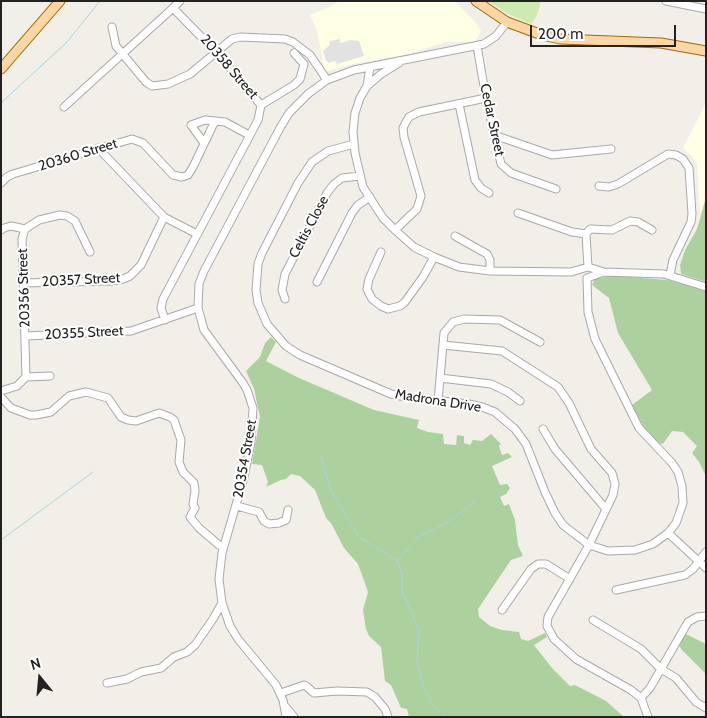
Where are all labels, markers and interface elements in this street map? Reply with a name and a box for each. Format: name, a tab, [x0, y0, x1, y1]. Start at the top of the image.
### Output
scale bar	[532, 15, 678, 47]
text: 200 m	[538, 25, 583, 43]
street label: 20358 Street	[196, 31, 262, 103]
street label: Cedar Street	[476, 82, 508, 158]
street label: 20360 Street	[37, 135, 119, 175]
street label: Celtis Close	[286, 193, 332, 261]
street label: 20356 Street	[14, 248, 34, 328]
street label: 20357 Street	[41, 270, 121, 290]
street label: 20355 Street	[44, 323, 124, 343]
street label: Madrona Drive	[394, 386, 482, 416]
street label: 20354 Street	[230, 418, 260, 500]
north arrow	[15, 653, 65, 703]
text: N	[28, 654, 43, 674]

